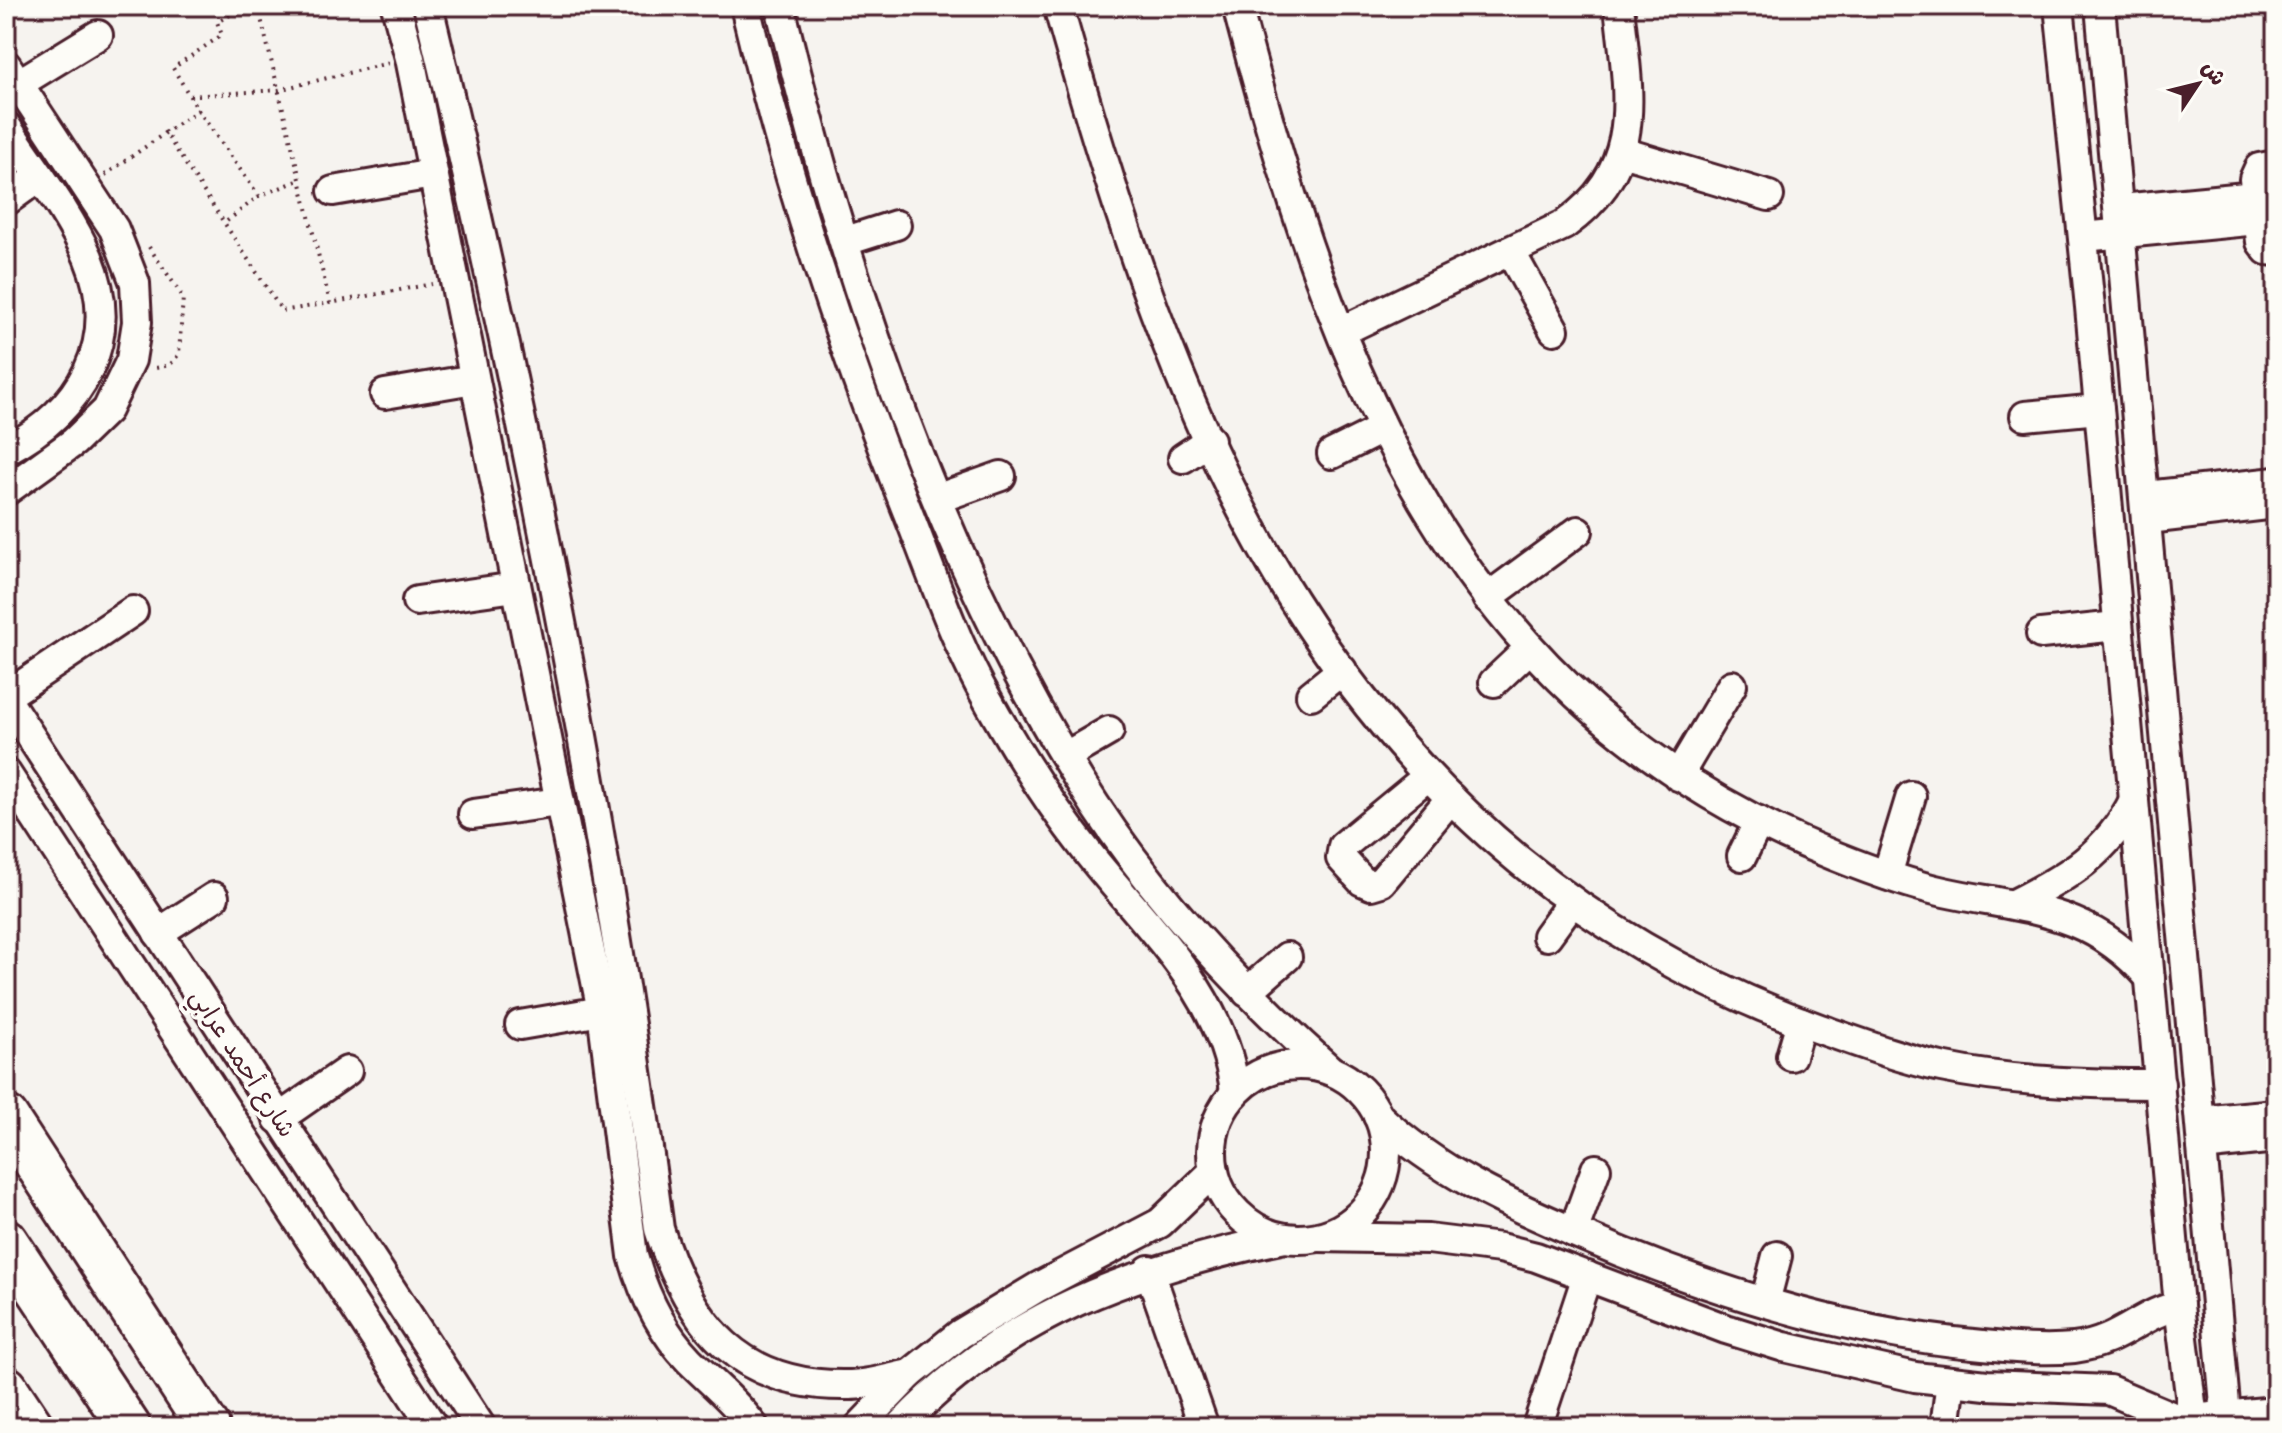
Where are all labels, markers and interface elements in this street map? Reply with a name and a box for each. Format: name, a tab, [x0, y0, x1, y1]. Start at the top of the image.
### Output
north arrow	[2158, 44, 2238, 124]
text: ش	[2195, 55, 2233, 91]
street label: شارع أحمد عرابي	[179, 983, 303, 1146]

